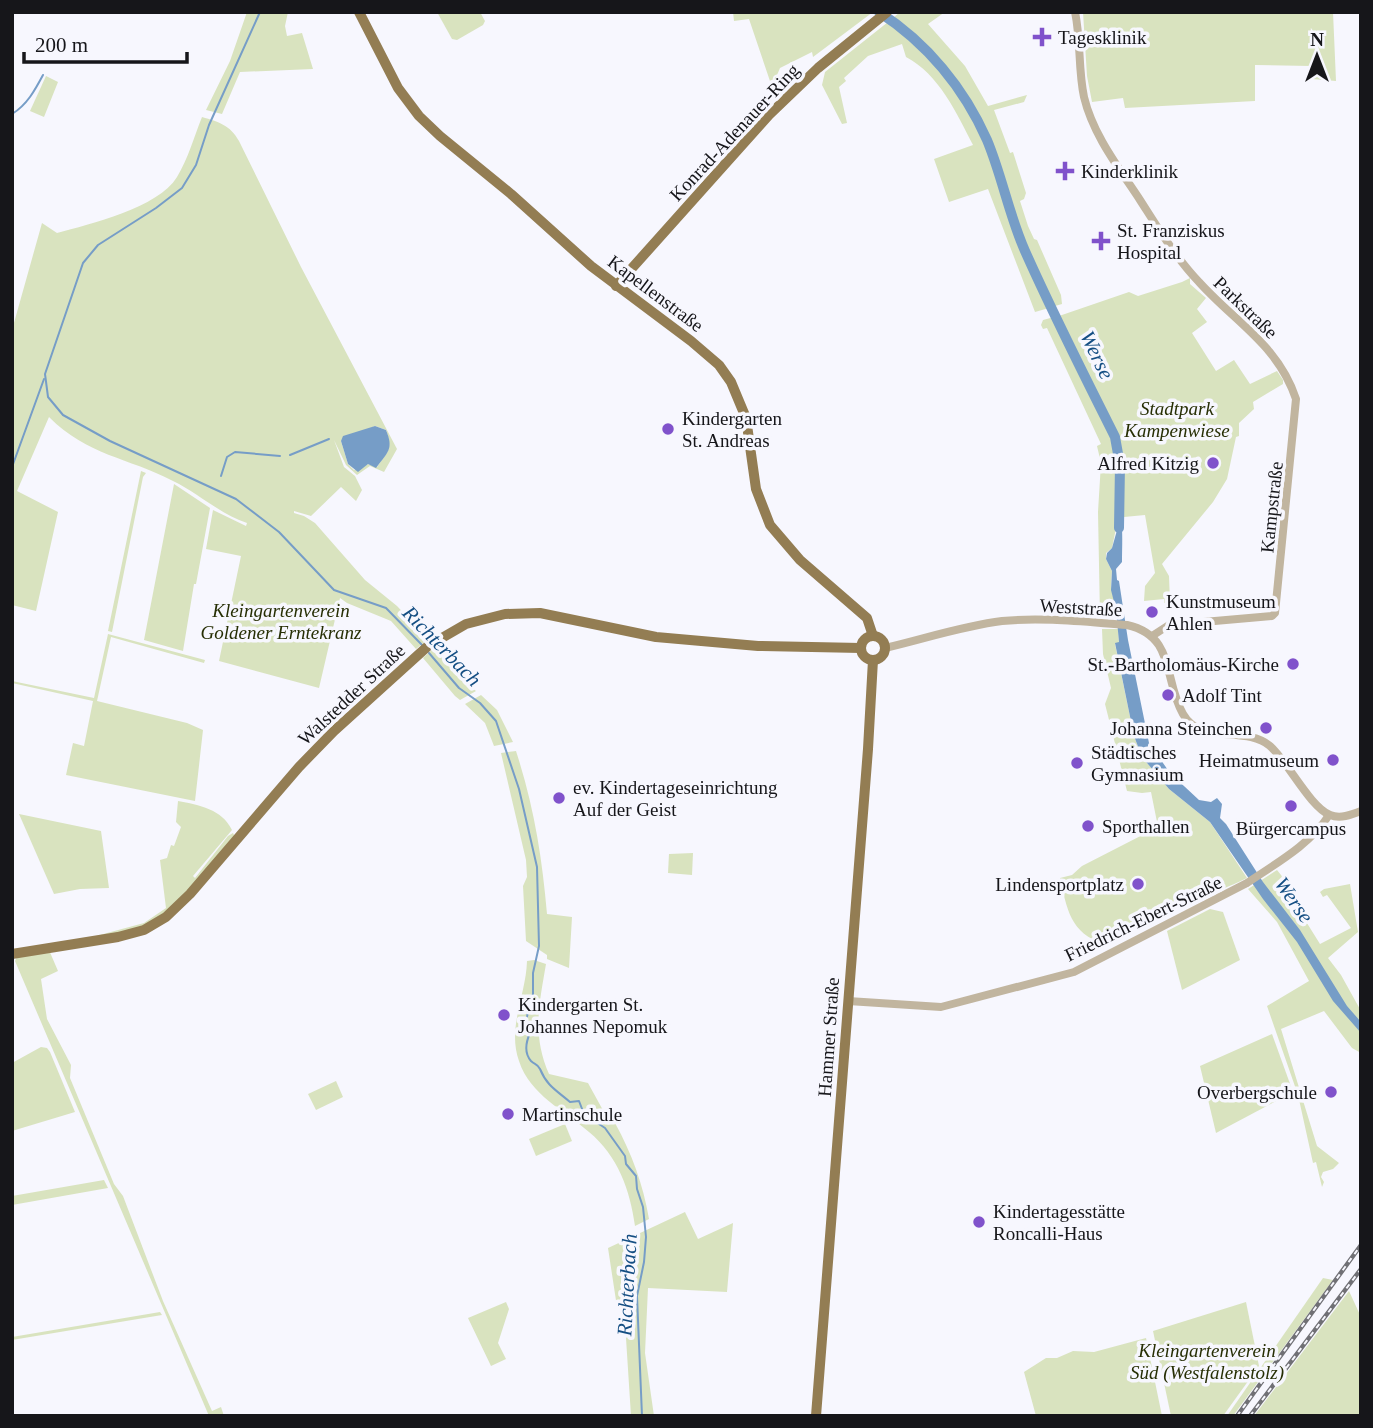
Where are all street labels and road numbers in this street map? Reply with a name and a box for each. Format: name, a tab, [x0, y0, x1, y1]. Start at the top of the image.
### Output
street label: Konrad-Adenauer-Ring	[665, 59, 804, 205]
street label: Kapellenstraße	[604, 251, 708, 336]
street label: Parkstraße	[1210, 272, 1282, 343]
street label: Kampstraße	[1256, 460, 1287, 554]
street label: Weststraße	[1039, 595, 1123, 620]
street label: Walstedder Straße	[294, 640, 409, 749]
street label: Friedrich-Ebert-Straße	[1061, 871, 1225, 966]
street label: Hammer Straße	[814, 977, 843, 1098]

